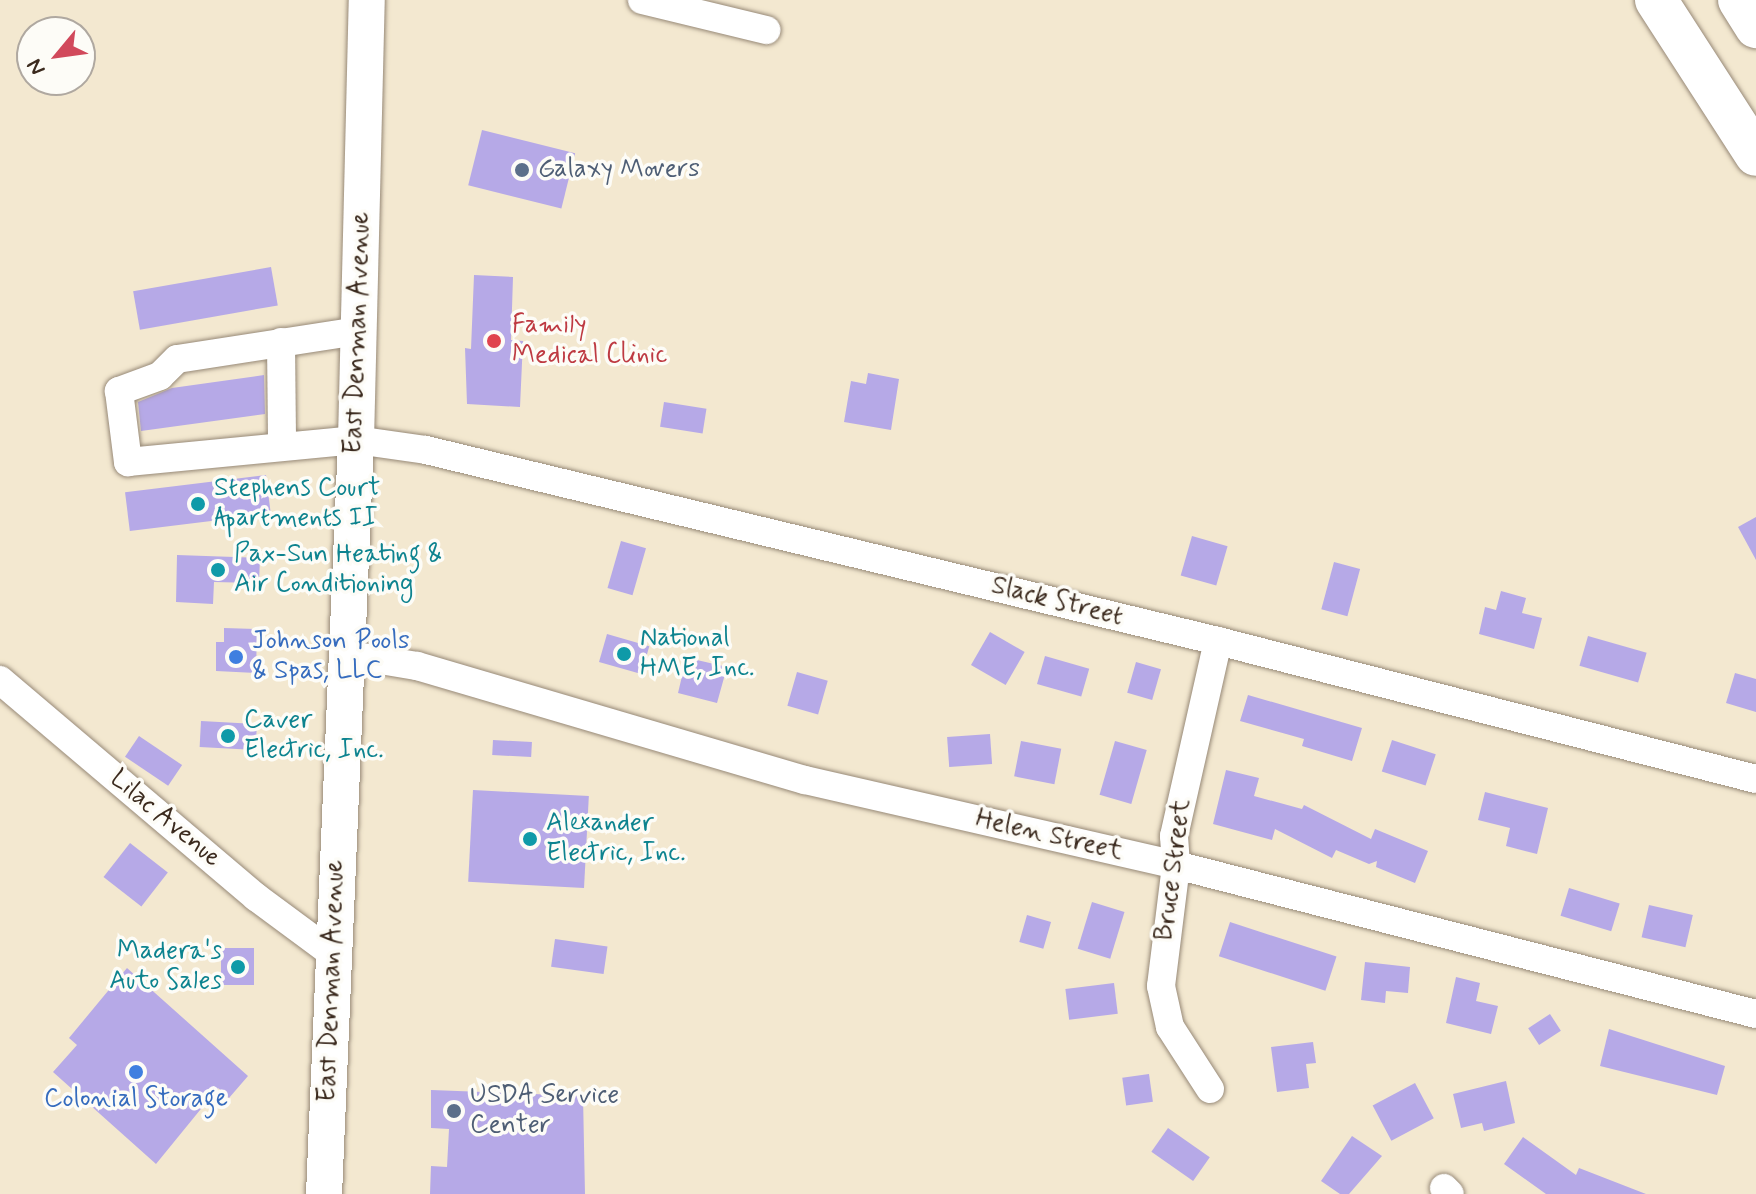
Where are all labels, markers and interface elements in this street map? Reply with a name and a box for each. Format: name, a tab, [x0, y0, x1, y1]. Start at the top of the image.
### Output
north arrow	[16, 16, 96, 96]
text: N	[21, 53, 53, 80]
place label: Galaxy Movers	[538, 154, 699, 186]
marker: Galaxy Movers	[513, 161, 531, 179]
street label: East Denman Avenue	[338, 213, 378, 453]
place label: Family Medical Clinic	[512, 310, 671, 372]
marker: Family Medical Clinic	[483, 330, 505, 352]
place label: Stephens Court Apartments II	[214, 473, 380, 534]
marker: Stephens Court Apartments II	[189, 495, 207, 513]
place label: Pax-Sun Heating & Air Conditioning	[234, 539, 440, 600]
marker: Pax-Sun Heating & Air Conditioning	[209, 561, 227, 579]
street label: Slack Street	[986, 570, 1128, 634]
place label: National HME, Inc.	[640, 623, 753, 684]
place label: Johnson Pools & Spas, LLC	[252, 626, 404, 688]
marker: National HME, Inc.	[615, 645, 633, 663]
marker: Johnson Pools & Spas, LLC	[227, 648, 245, 666]
place label: Caver Electric, Inc.	[244, 705, 382, 766]
marker: Caver Electric, Inc.	[219, 727, 237, 745]
street label: Lilac Avenue	[101, 762, 229, 876]
street label: Bruce Street	[1150, 797, 1198, 943]
street label: Helen Street	[972, 804, 1126, 868]
place label: Alexander Electric, Inc.	[546, 808, 684, 870]
marker: Alexander Electric, Inc.	[521, 830, 539, 848]
street label: East Denman Avenue	[312, 861, 352, 1101]
place label: Madera's Auto Sales	[108, 936, 222, 998]
marker: Madera's Auto Sales	[229, 958, 247, 976]
marker: Colonial Storage	[127, 1063, 145, 1081]
place label: USDA Service Center	[470, 1080, 619, 1142]
place label: Colonial Storage	[45, 1084, 227, 1116]
marker: USDA Service Center	[445, 1102, 463, 1120]

